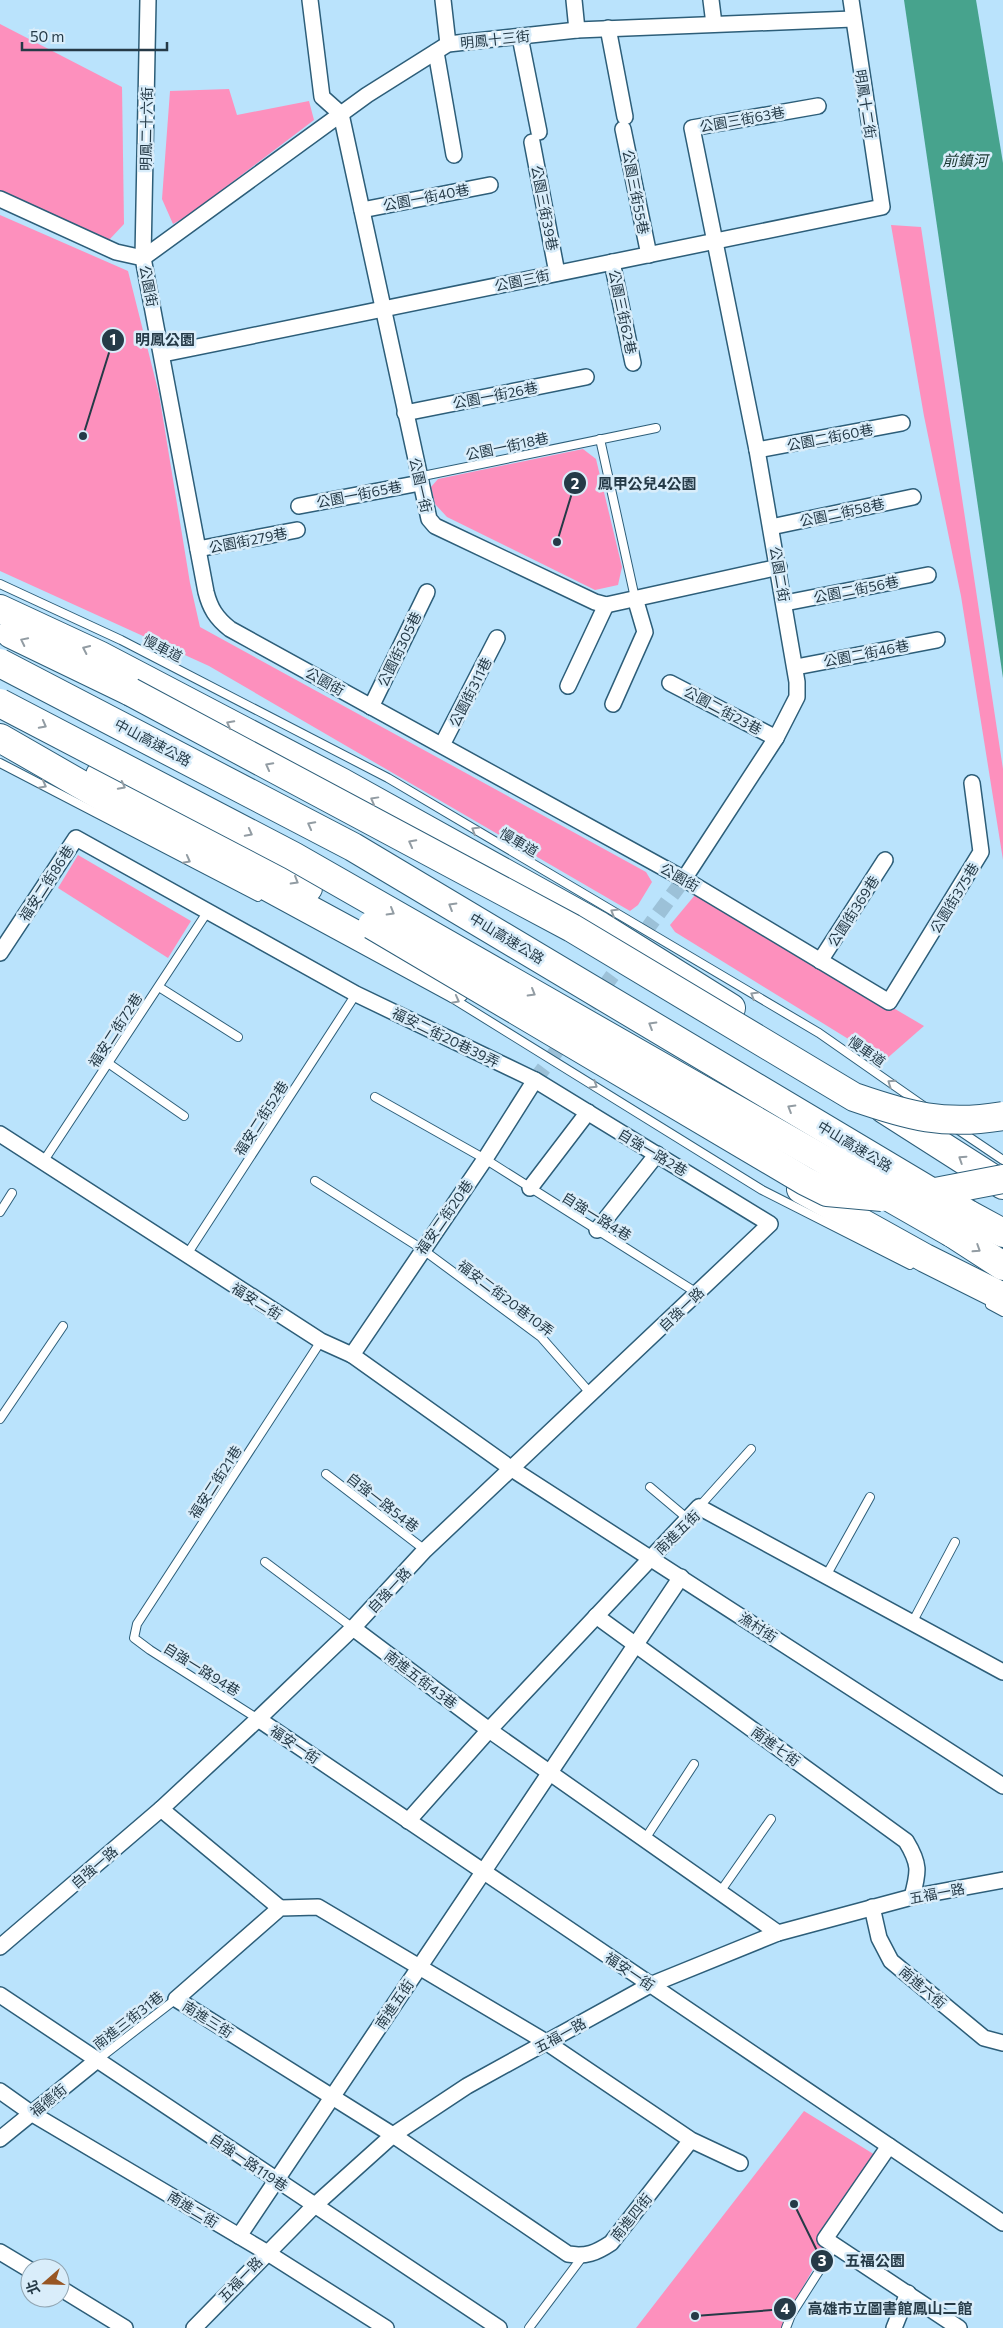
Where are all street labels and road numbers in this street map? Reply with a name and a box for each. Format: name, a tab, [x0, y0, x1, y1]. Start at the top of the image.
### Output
street label: 明鳳十三街	[459, 27, 531, 51]
street label: 明鳳十二街	[852, 68, 880, 140]
street label: 明鳳二十六街	[137, 87, 155, 171]
street label: 公園三街63巷	[698, 103, 786, 135]
street label: 公園三街55巷	[619, 148, 653, 236]
street label: 公園三街39巷	[528, 164, 562, 252]
street label: 公園一街40巷	[381, 180, 471, 214]
street label: 公園街	[137, 264, 161, 308]
street label: 公園三街	[493, 266, 551, 294]
street label: 公園三街62巷	[606, 268, 640, 356]
street label: 公園一街26巷	[451, 378, 539, 412]
street label: 公園二街60巷	[785, 420, 875, 454]
street label: 公園一街18巷	[464, 429, 550, 463]
street label: 公園一街	[406, 456, 436, 514]
street label: 公園一街65巷	[315, 477, 403, 511]
street label: 公園二街58巷	[798, 495, 886, 529]
street label: 公園街279巷	[207, 524, 289, 556]
street label: 公園二街	[767, 545, 793, 603]
street label: 公園二街56巷	[812, 572, 900, 606]
street label: 公園街305巷	[374, 609, 424, 689]
street label: 慢車道	[140, 631, 186, 665]
street label: 公園二街46巷	[822, 636, 910, 670]
street label: 公園街311巷	[445, 654, 495, 730]
street label: 公園街	[303, 663, 347, 699]
street label: 公園二街23巷	[681, 682, 765, 738]
street label: 中山高速公路	[112, 715, 194, 769]
street label: 慢車道	[497, 824, 541, 860]
street label: 福安二街86巷	[15, 842, 77, 924]
street label: 公園街	[658, 859, 702, 895]
street label: 公園街375巷	[926, 860, 982, 936]
street label: 公園街369巷	[824, 872, 882, 950]
street label: 中山高速公路	[467, 909, 547, 967]
street label: 福安二街72巷	[85, 990, 145, 1070]
street label: 福安二街20巷39弄	[390, 1004, 502, 1070]
street label: 慢車道	[845, 1032, 889, 1070]
street label: 福安二街52巷	[231, 1077, 291, 1159]
street label: 中山高速公路	[815, 1117, 895, 1175]
street label: 自強一路2巷	[615, 1125, 691, 1179]
street label: 福安二街20巷	[412, 1177, 476, 1257]
street label: 自強一路4巷	[559, 1188, 635, 1244]
street label: 福安二街20巷10弄	[455, 1256, 557, 1340]
street label: 福安二街	[229, 1279, 285, 1323]
street label: 自強一路	[655, 1283, 707, 1335]
street label: 福安二街21巷	[185, 1442, 245, 1522]
street label: 自強一路54巷	[344, 1469, 422, 1535]
street label: 南進五街	[651, 1506, 703, 1558]
street label: 自強一路	[364, 1564, 414, 1616]
street label: 漁村街	[736, 1608, 780, 1646]
street label: 自強一路94巷	[161, 1639, 243, 1699]
street label: 南進五街43巷	[381, 1646, 461, 1712]
street label: 福安一街	[267, 1721, 323, 1767]
street label: 南進七街	[748, 1723, 804, 1769]
street label: 自強一路	[67, 1842, 121, 1892]
street label: 五福一路	[908, 1879, 966, 1907]
street label: 福安一街	[602, 1948, 658, 1994]
street label: 南進六街	[896, 1962, 950, 2012]
street label: 南進五街	[371, 1976, 417, 2032]
street label: 南進三街31巷	[90, 1987, 166, 2053]
street label: 南進三街	[180, 1997, 236, 2041]
street label: 五福一路	[531, 2014, 589, 2056]
street label: 福德街	[26, 2080, 70, 2120]
street label: 自強一路119巷	[207, 2130, 291, 2194]
street label: 南進二街	[165, 2187, 221, 2231]
street label: 南進四街	[607, 2190, 655, 2244]
street label: 五福一路	[214, 2253, 266, 2305]

